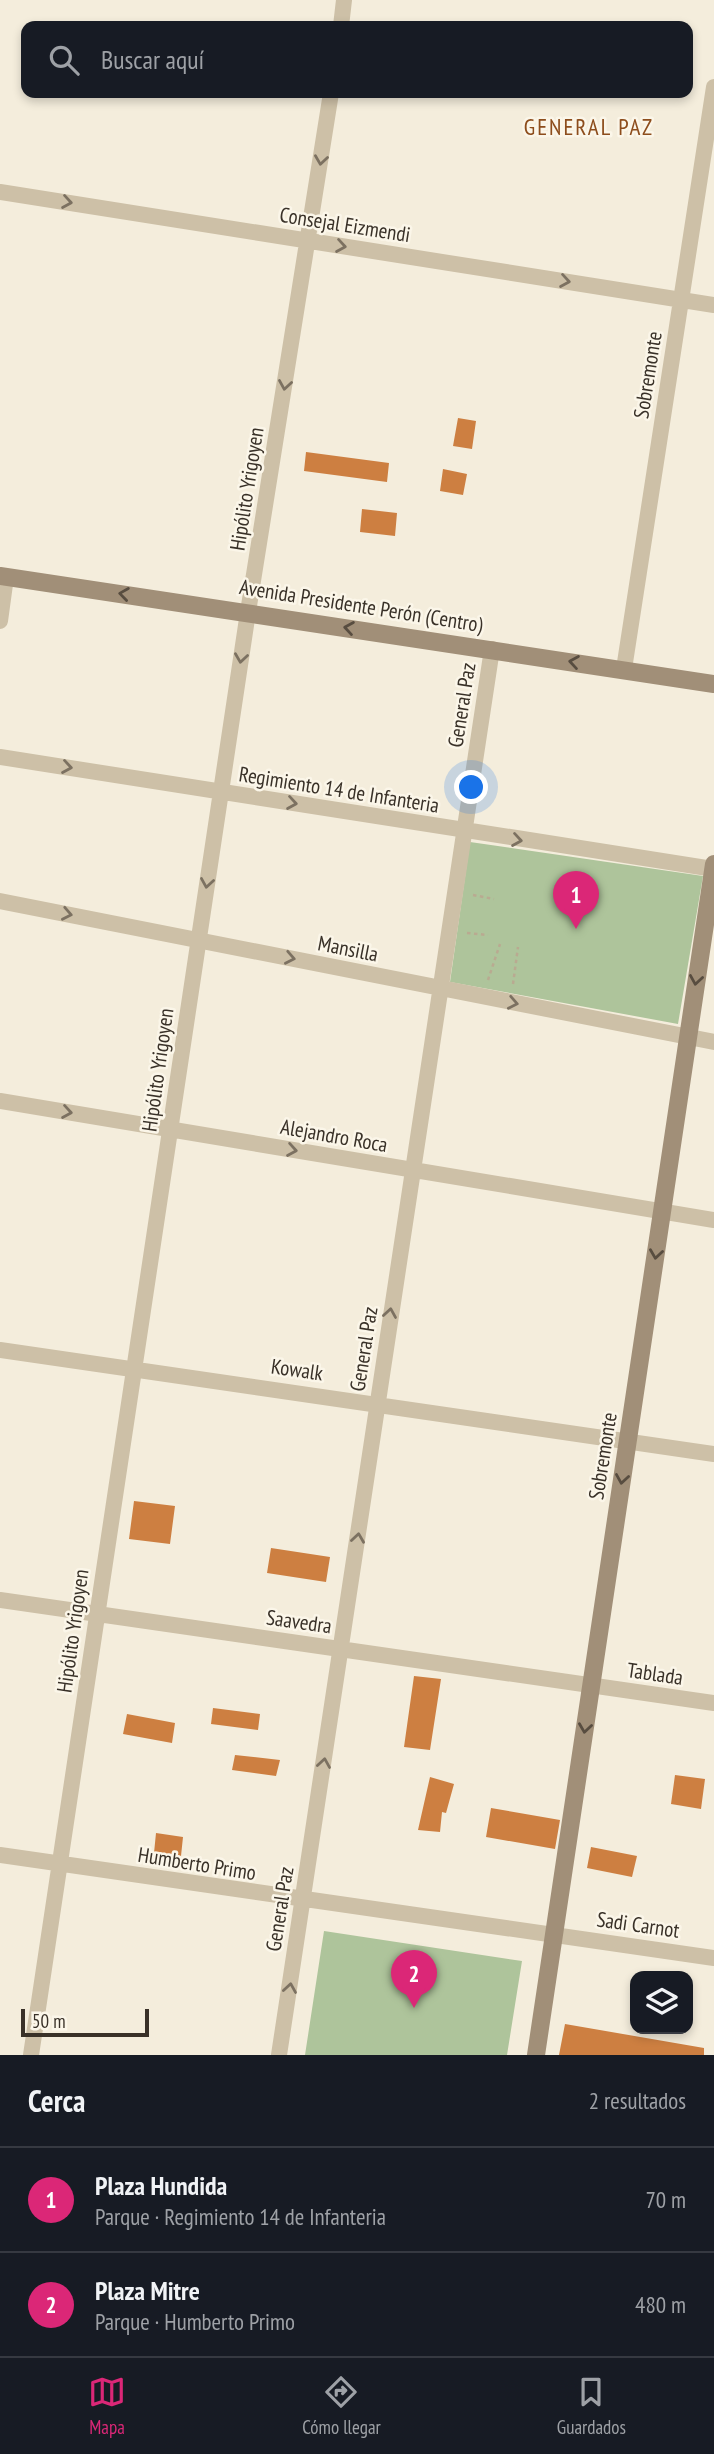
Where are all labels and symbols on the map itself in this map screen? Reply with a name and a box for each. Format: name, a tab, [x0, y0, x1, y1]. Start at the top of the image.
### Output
district label: GENERAL PAZ	[524, 112, 654, 141]
one-way arrow	[314, 154, 329, 166]
one-way arrow	[62, 194, 73, 209]
street label: Consejal Eizmendi	[278, 201, 412, 248]
one-way arrow	[335, 238, 346, 253]
one-way arrow	[559, 274, 571, 289]
street label: Sobremonte	[627, 329, 668, 420]
one-way arrow	[278, 379, 293, 391]
street label: Hipólito Yrigoyen	[223, 425, 270, 553]
street label: Avenida Presidente Perón (Centro)	[238, 573, 485, 638]
one-way arrow	[118, 587, 130, 602]
one-way arrow	[343, 620, 355, 635]
one-way arrow	[234, 652, 249, 664]
one-way arrow	[568, 654, 580, 669]
street label: General Paz	[442, 661, 482, 749]
one-way arrow	[62, 760, 73, 775]
street label: Regimiento 14 de Infanteria	[237, 760, 441, 819]
your location	[454, 770, 488, 804]
one-way arrow	[286, 795, 298, 810]
one-way arrow	[511, 832, 523, 847]
pin: 1	[553, 871, 599, 929]
one-way arrow	[200, 877, 215, 889]
one-way arrow	[61, 906, 73, 921]
street label: Mansilla	[316, 929, 381, 968]
one-way arrow	[284, 950, 296, 965]
one-way arrow	[689, 974, 704, 986]
one-way arrow	[507, 995, 519, 1010]
street label: Hipólito Yrigoyen	[135, 1006, 180, 1133]
one-way arrow	[61, 1104, 73, 1119]
street label: Alejandro Roca	[278, 1113, 390, 1158]
one-way arrow	[286, 1142, 298, 1157]
one-way arrow	[649, 1248, 664, 1260]
street label: General Paz	[344, 1305, 384, 1393]
one-way arrow	[383, 1307, 398, 1318]
street label: Kowalk	[269, 1353, 325, 1387]
street label: Sobremonte	[582, 1410, 623, 1501]
one-way arrow	[615, 1473, 630, 1485]
one-way arrow	[350, 1532, 365, 1544]
street label: Hipólito Yrigoyen	[50, 1567, 95, 1694]
street label: Saavedra	[265, 1604, 334, 1639]
street label: Tablada	[626, 1656, 685, 1691]
one-way arrow	[578, 1722, 593, 1734]
one-way arrow	[316, 1757, 331, 1769]
street label: Humberto Primo	[136, 1841, 258, 1886]
street label: General Paz	[260, 1865, 300, 1953]
street label: Sadi Carnot	[595, 1905, 681, 1944]
pin: 2	[391, 1950, 437, 2008]
one-way arrow	[282, 1982, 297, 1993]
scale bar	[21, 2006, 149, 2038]

